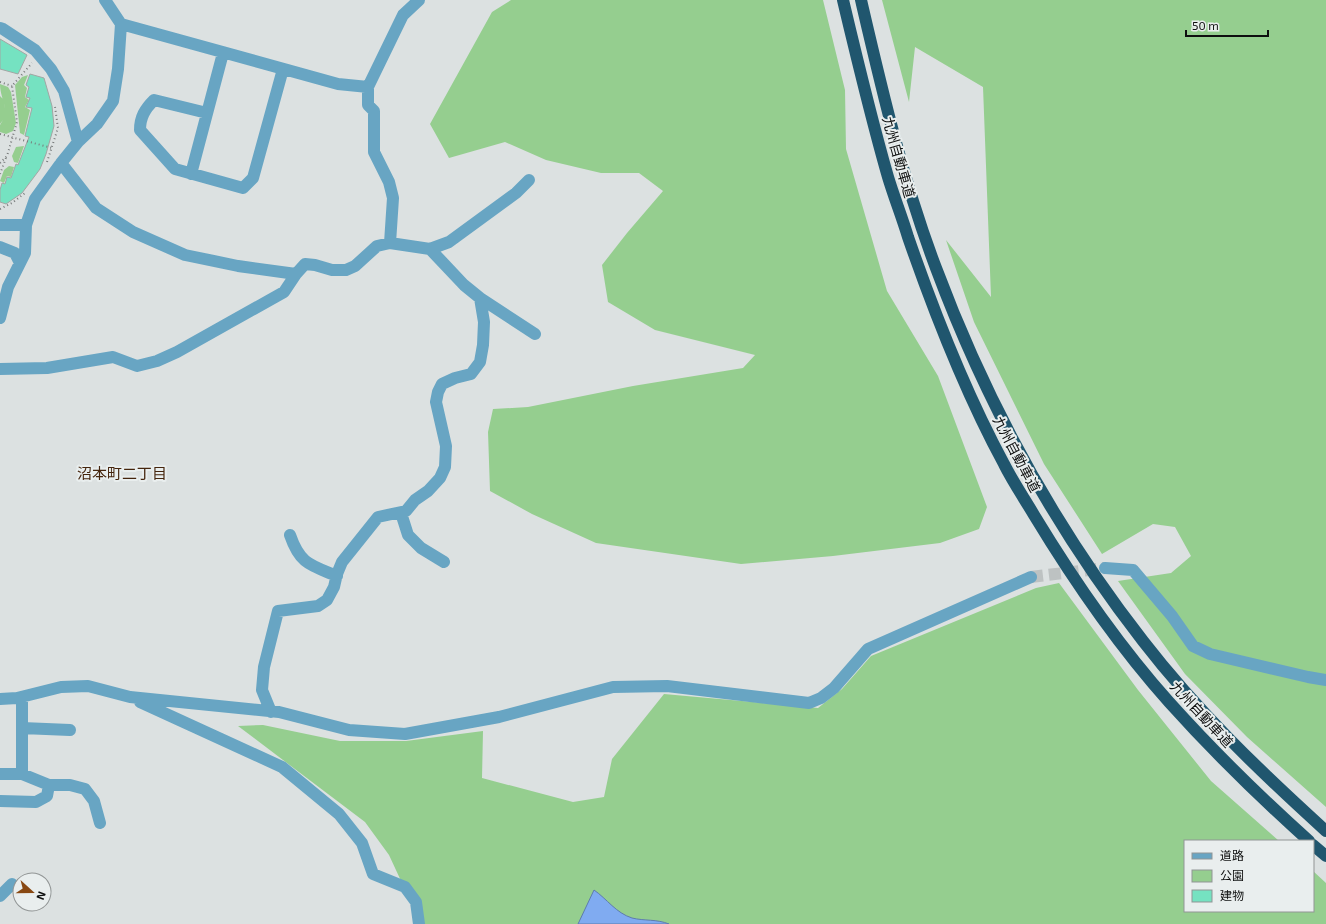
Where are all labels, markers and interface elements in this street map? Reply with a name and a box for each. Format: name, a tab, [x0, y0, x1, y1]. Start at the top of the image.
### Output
scale bar	[1186, 12, 1268, 38]
text: 50 m	[1192, 18, 1219, 32]
street label: 九州自動車道	[879, 114, 919, 200]
street label: 九州自動車道	[990, 413, 1044, 495]
district label: 沼本町二丁目	[77, 464, 167, 482]
street label: 九州自動車道	[1167, 677, 1237, 751]
legend	[1184, 840, 1314, 912]
text: 道路	[1220, 848, 1244, 862]
text: 公園	[1220, 868, 1244, 882]
north arrow	[12, 872, 52, 912]
text: 建物	[1220, 888, 1244, 902]
text: N	[34, 890, 49, 902]

